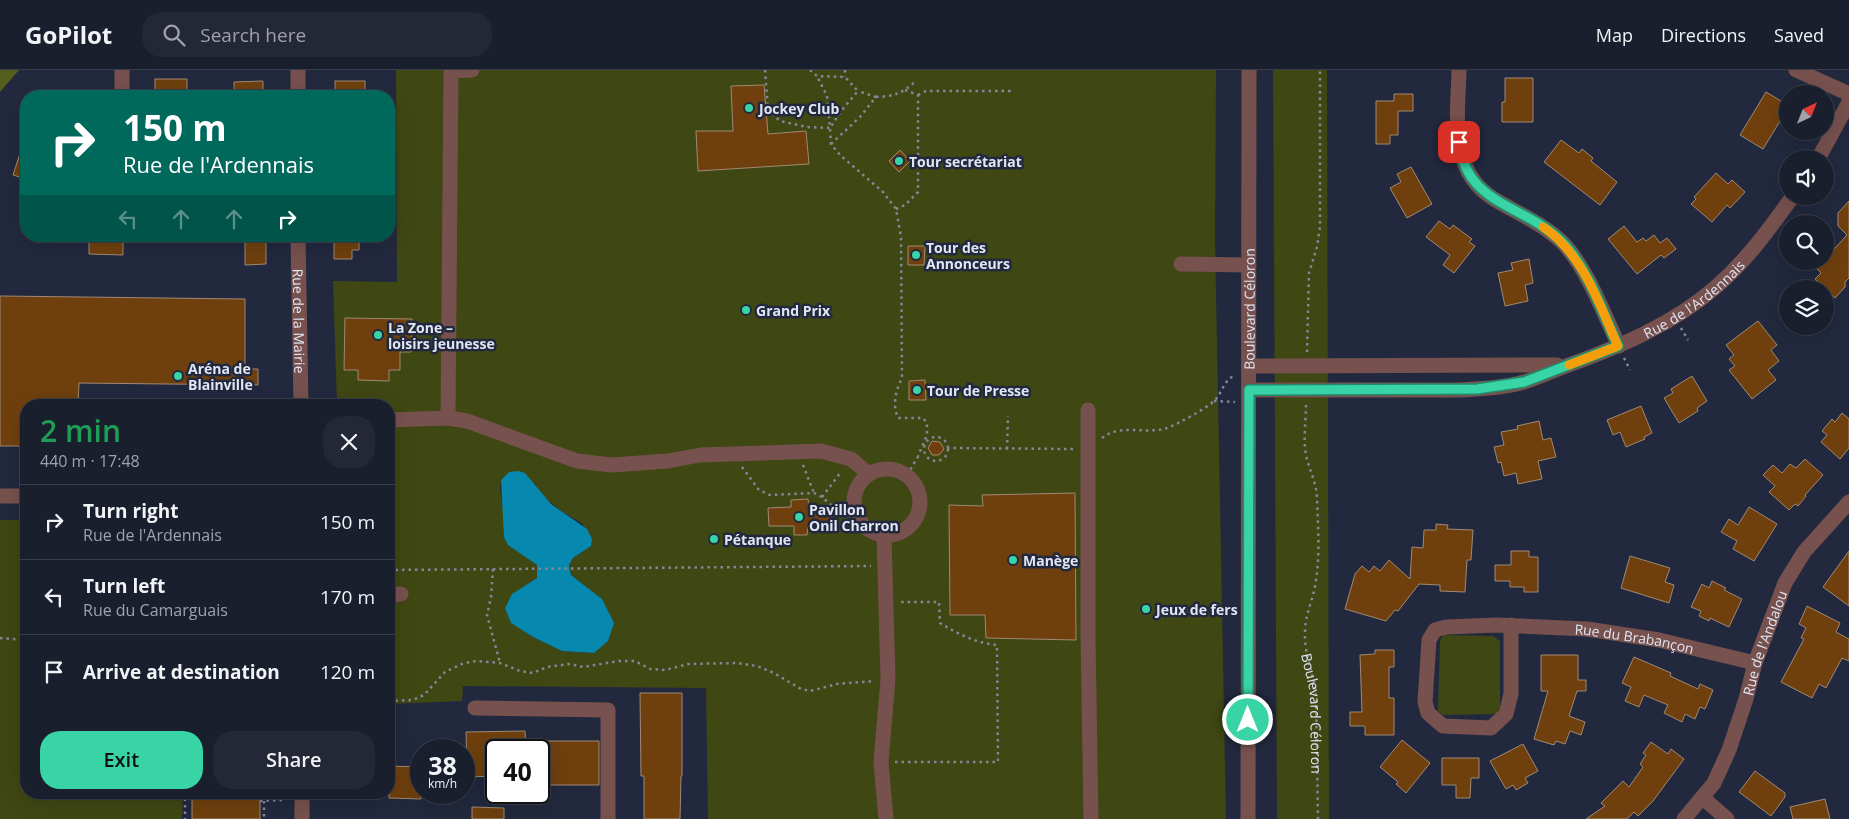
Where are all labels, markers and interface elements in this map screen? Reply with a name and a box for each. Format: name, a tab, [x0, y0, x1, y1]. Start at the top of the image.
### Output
search box	[142, 12, 492, 57]
text: GoPilot	[25, 18, 112, 51]
icon: search	[160, 21, 188, 49]
text: Search here	[200, 22, 306, 48]
text: Map	[1596, 23, 1633, 47]
text: Directions	[1661, 23, 1746, 47]
text: Saved	[1774, 23, 1824, 47]
north arrow	[1779, 85, 1834, 140]
map controls	[1779, 85, 1834, 335]
place label: Jockey Club	[757, 99, 839, 118]
marker: Jockey Club	[743, 102, 755, 114]
text: 150 m	[123, 104, 227, 151]
icon: right	[40, 110, 105, 175]
pin	[1438, 121, 1480, 163]
icon: arrive	[1445, 128, 1473, 156]
text: Rue de l'Ardennais	[123, 149, 314, 179]
button: sound	[1779, 150, 1834, 205]
place label: Tour secrétariat	[909, 152, 1022, 171]
marker: Tour secrétariat	[893, 155, 905, 167]
icon: left	[114, 205, 142, 233]
icon: ahead	[167, 205, 195, 233]
icon: ahead	[220, 205, 248, 233]
icon: right	[273, 205, 301, 233]
button: search	[1779, 215, 1834, 270]
place label: Tour des Annonceurs	[926, 238, 1010, 273]
street label: Boulevard Céloron	[1239, 248, 1258, 370]
marker: Tour des Annonceurs	[910, 249, 922, 261]
street label: Rue de l'Ardennais	[1640, 255, 1749, 342]
street label: Rue de la Mairie	[289, 268, 310, 374]
button: layers	[1779, 280, 1834, 335]
place label: Grand Prix	[756, 301, 831, 320]
marker: Grand Prix	[740, 304, 752, 316]
place label: La Zone – loisirs jeunesse	[388, 318, 495, 353]
marker: La Zone – loisirs jeunesse	[372, 329, 384, 341]
place label: Aréna de Blainville	[188, 359, 253, 394]
marker: Aréna de Blainville	[172, 370, 184, 382]
place label: Tour de Presse	[927, 381, 1029, 400]
marker: Tour de Presse	[911, 384, 923, 396]
text: 2 min	[40, 410, 121, 451]
button: close	[323, 416, 375, 468]
text: 440 m · 17:48	[40, 450, 140, 472]
text: Turn right	[83, 498, 178, 524]
place label: Pavillon Onil Charron	[809, 500, 899, 535]
icon: right	[40, 508, 68, 536]
text: 150 m	[320, 509, 375, 535]
marker: Pavillon Onil Charron	[793, 511, 805, 523]
text: Rue de l'Ardennais	[83, 524, 222, 546]
place label: Pétanque	[724, 530, 791, 549]
marker: Pétanque	[708, 533, 720, 545]
place label: Manège	[1023, 551, 1078, 570]
marker: Manège	[1007, 554, 1019, 566]
text: Turn left	[83, 573, 165, 599]
icon: left	[40, 583, 68, 611]
text: 170 m	[320, 584, 375, 610]
street label: Rue de l'Andalou	[1738, 588, 1791, 697]
text: Rue du Camarguais	[83, 599, 228, 621]
place label: Jeux de fers	[1154, 600, 1238, 619]
marker: Jeux de fers	[1140, 603, 1152, 615]
street label: Rue du Brabançon	[1574, 619, 1696, 658]
street label: Boulevard Céloron	[1297, 651, 1327, 774]
icon: arrive	[40, 658, 68, 686]
text: Arrive at destination	[83, 659, 280, 685]
text: 120 m	[320, 659, 375, 685]
position arrow	[1221, 693, 1273, 745]
button: Exit	[40, 731, 203, 789]
button: Share	[213, 731, 375, 789]
speed limit sign: 40	[485, 739, 550, 804]
text: 38	[428, 748, 457, 782]
text: km/h	[428, 775, 457, 792]

